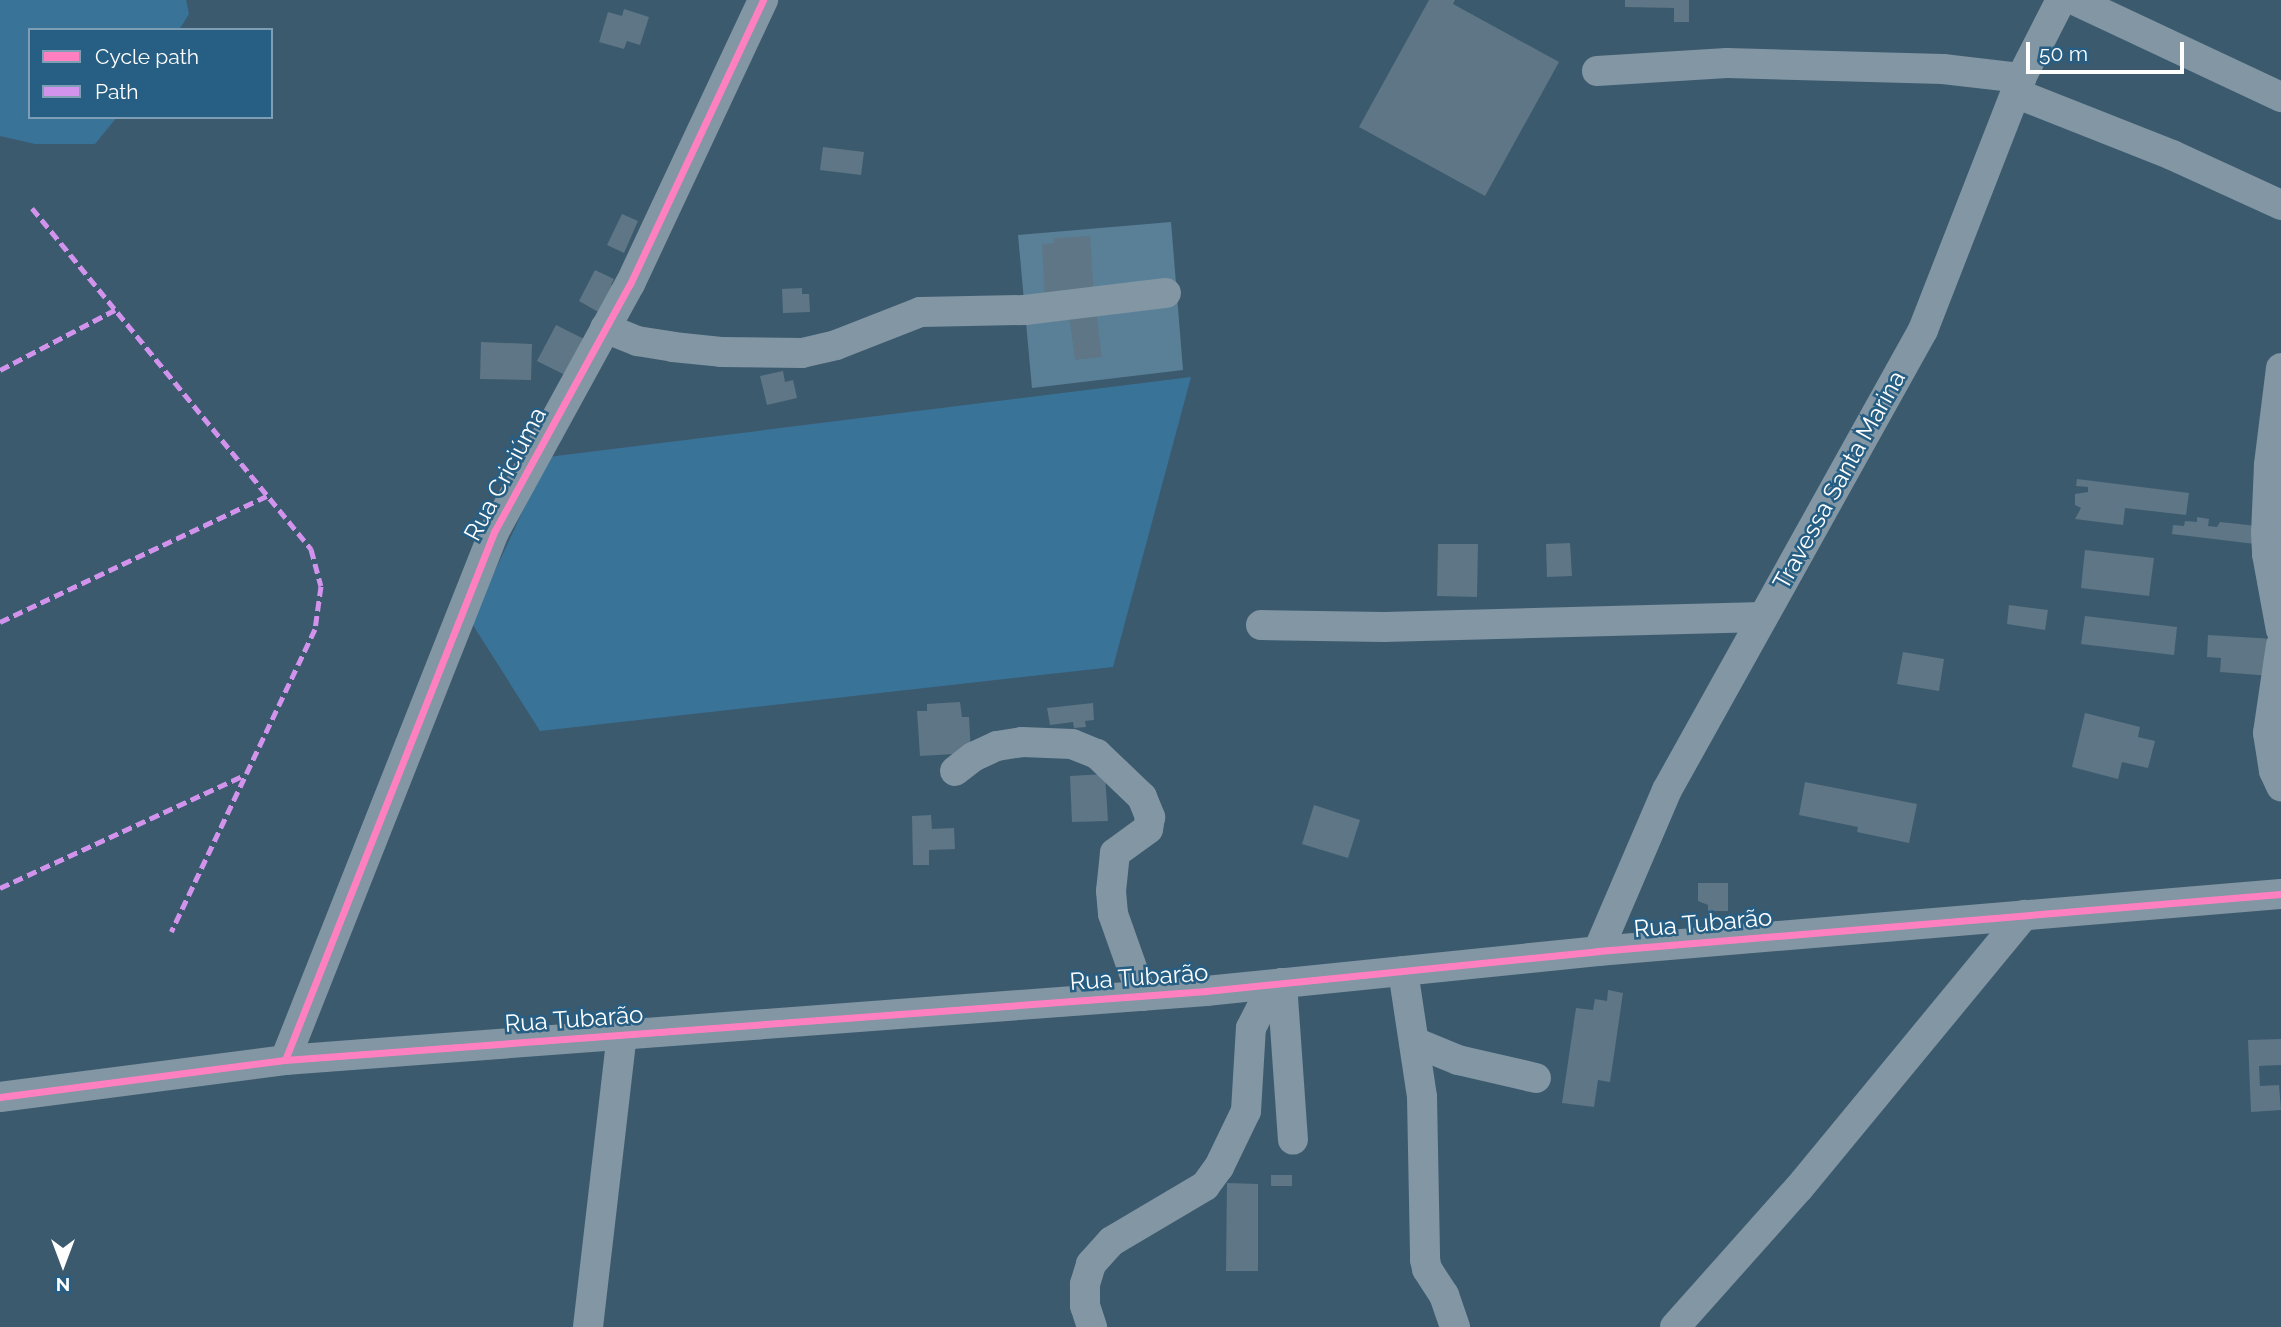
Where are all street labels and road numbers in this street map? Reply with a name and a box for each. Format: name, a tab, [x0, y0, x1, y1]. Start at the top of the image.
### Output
street label: Travessa Santa Marina	[1767, 365, 1911, 595]
street label: Rua Criciúma	[458, 402, 552, 546]
street label: Rua Tubarão	[1632, 903, 1774, 943]
street label: Rua Tubarão	[1068, 958, 1210, 996]
street label: Rua Tubarão	[503, 1000, 645, 1038]

